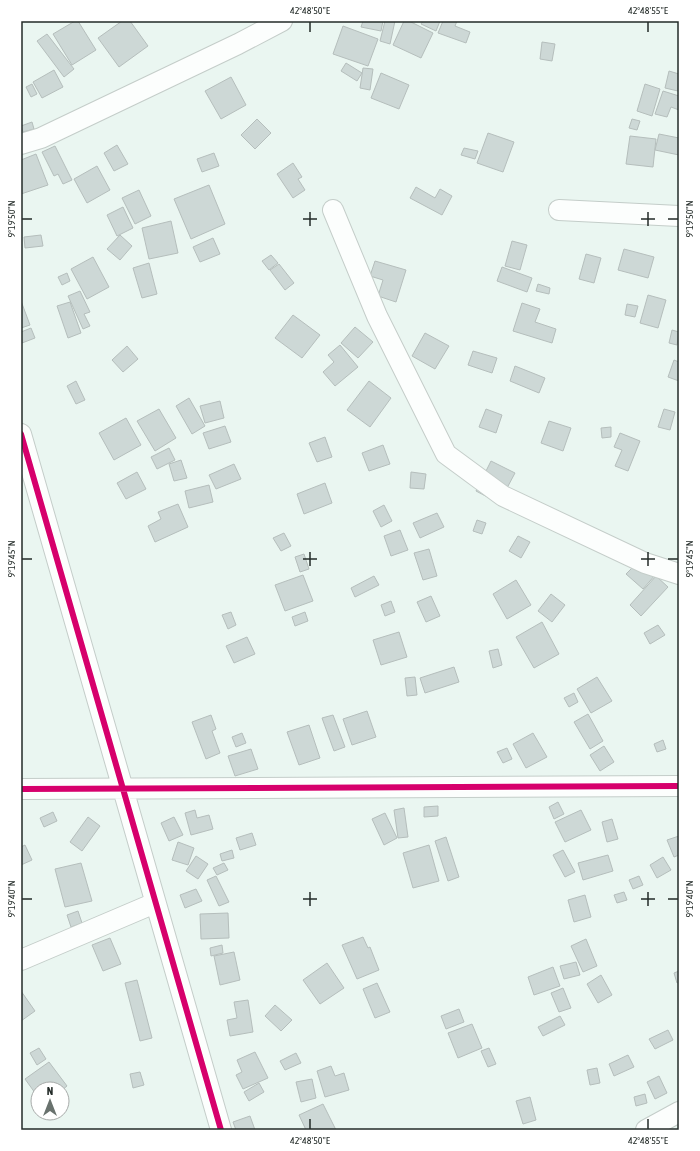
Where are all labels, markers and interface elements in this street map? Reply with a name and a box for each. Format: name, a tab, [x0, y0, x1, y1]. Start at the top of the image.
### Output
text: 42°48'50"E	[290, 5, 331, 16]
text: 42°48'55"E	[628, 5, 669, 16]
text: 9°19'50"N	[6, 200, 17, 238]
text: 9°19'50"N	[684, 200, 695, 238]
text: 9°19'45"N	[6, 540, 17, 578]
text: 9°19'45"N	[684, 540, 695, 578]
text: 9°19'40"N	[6, 880, 17, 918]
text: 9°19'40"N	[684, 880, 695, 918]
north arrow	[30, 1081, 70, 1121]
text: N	[47, 1085, 53, 1097]
text: 42°48'50"E	[290, 1135, 331, 1146]
text: 42°48'55"E	[628, 1135, 669, 1146]

